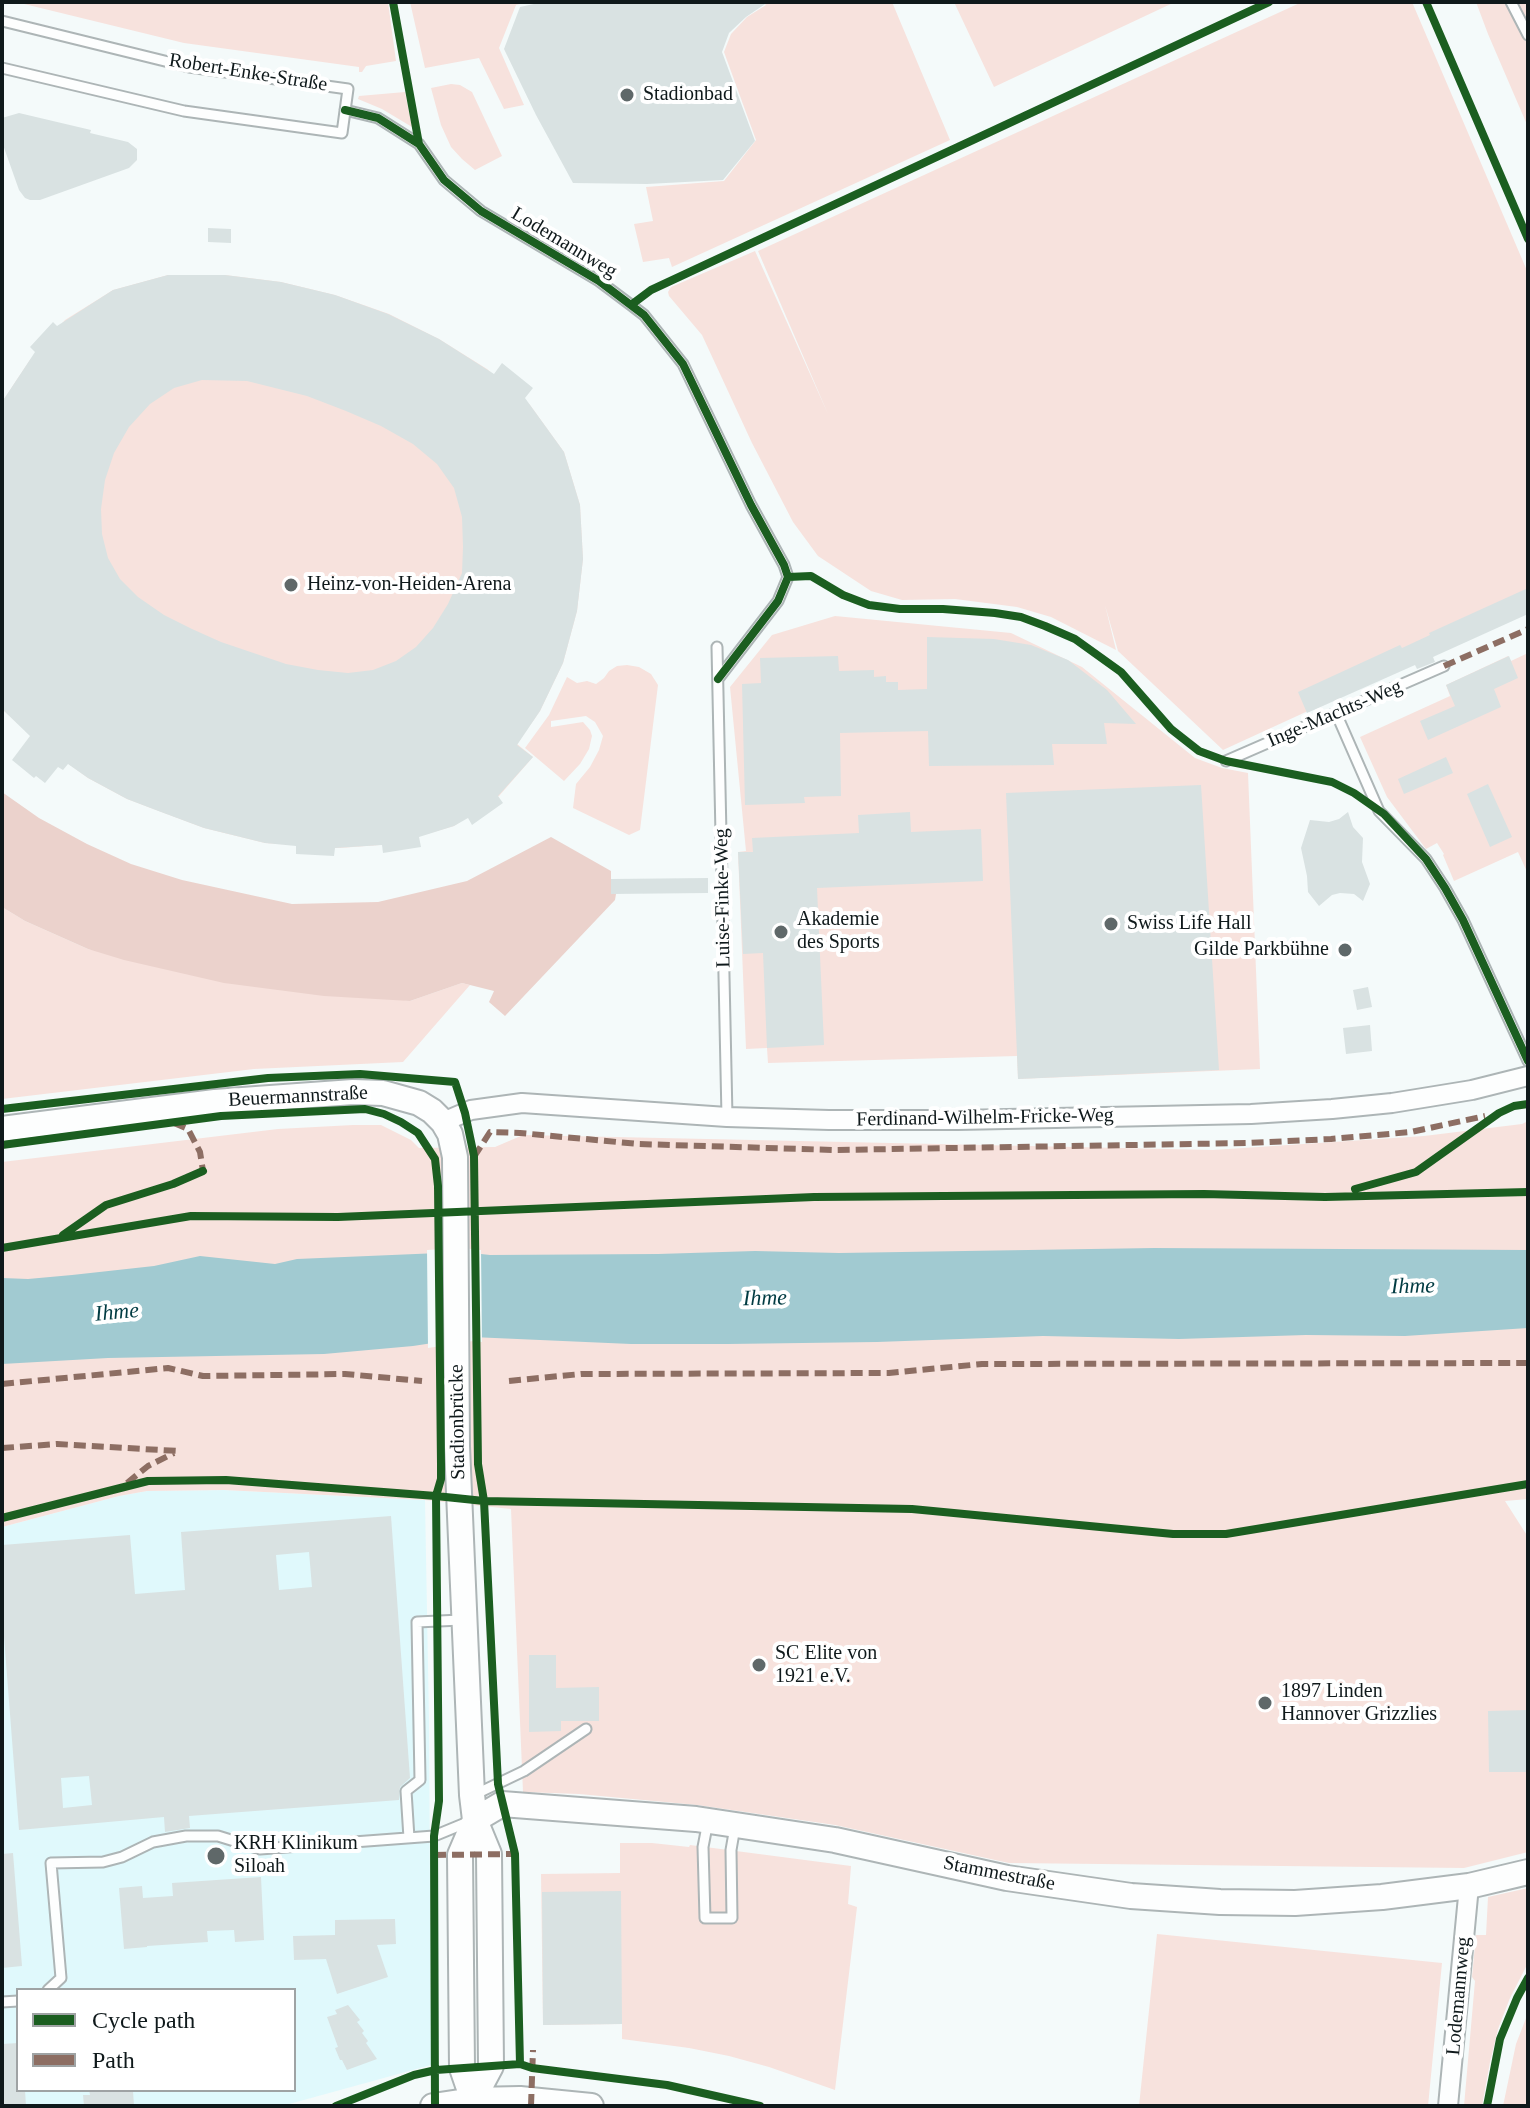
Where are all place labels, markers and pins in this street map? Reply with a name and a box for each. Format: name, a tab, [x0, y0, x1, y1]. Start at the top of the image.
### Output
place label: Stadionbad	[643, 83, 733, 107]
marker: Stadionbad	[618, 86, 636, 104]
place label: Heinz-von-Heiden-Arena	[307, 573, 511, 597]
marker: Heinz-von-Heiden-Arena	[282, 576, 300, 594]
place label: Akademie des Sports	[797, 908, 880, 955]
place label: Swiss Life Hall	[1127, 912, 1251, 936]
marker: Swiss Life Hall	[1102, 915, 1120, 933]
marker: Akademie des Sports	[772, 923, 790, 941]
place label: Gilde Parkbühne	[1194, 938, 1329, 962]
marker: Gilde Parkbühne	[1336, 941, 1354, 959]
place label: SC Elite von 1921 e.V.	[775, 1642, 877, 1689]
marker: SC Elite von 1921 e.V.	[750, 1656, 768, 1674]
place label: 1897 Linden Hannover Grizzlies	[1281, 1680, 1437, 1727]
marker: 1897 Linden Hannover Grizzlies	[1256, 1694, 1274, 1712]
place label: KRH Klinikum Siloah	[234, 1832, 358, 1879]
marker: KRH Klinikum Siloah	[205, 1845, 227, 1867]

